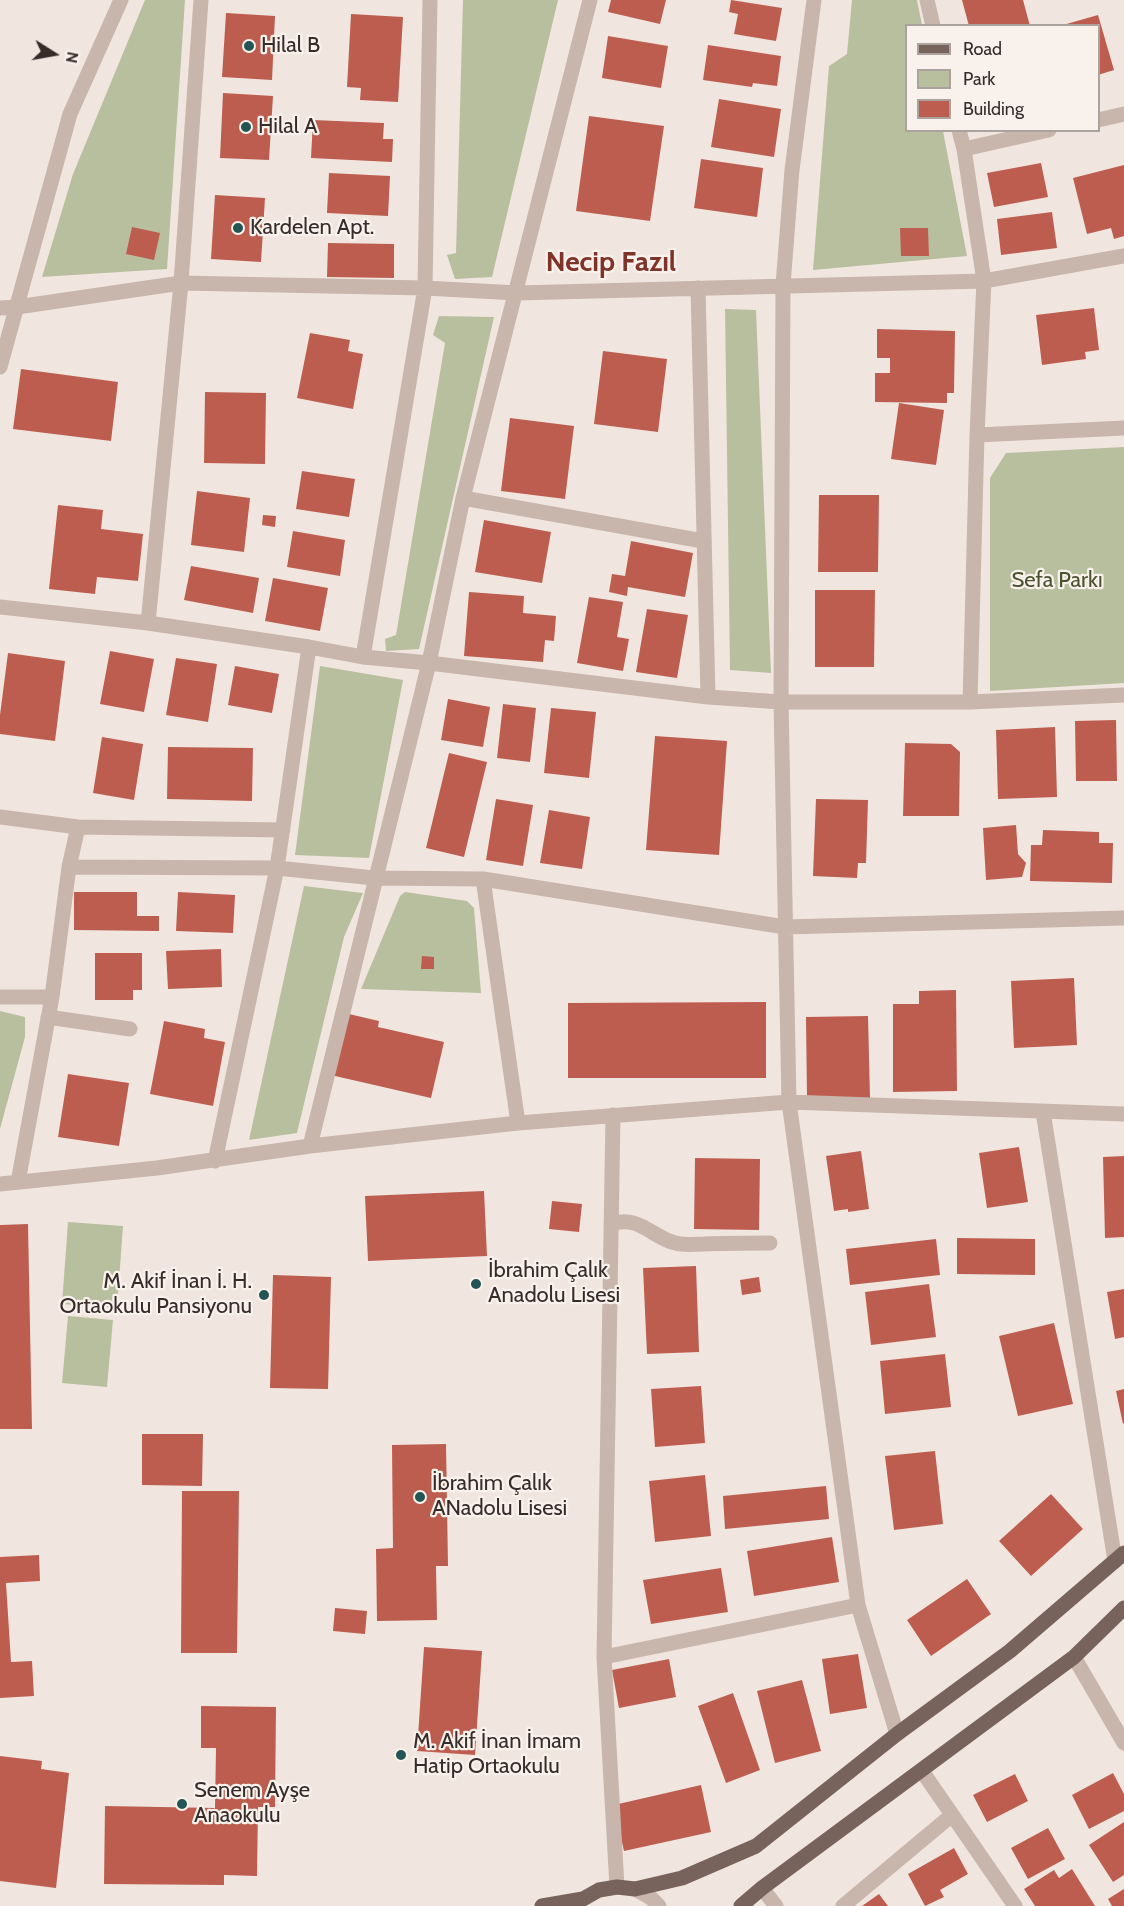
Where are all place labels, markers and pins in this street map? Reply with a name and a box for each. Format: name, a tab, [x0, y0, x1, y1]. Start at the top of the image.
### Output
place label: Hilal B	[261, 33, 320, 59]
marker: Hilal B	[242, 39, 256, 53]
place label: Hilal A	[258, 114, 317, 140]
marker: Hilal A	[239, 120, 253, 134]
place label: Kardelen Apt.	[250, 215, 374, 241]
marker: Kardelen Apt.	[231, 221, 245, 235]
place label: İbrahim Çalık Anadolu Lisesi	[488, 1258, 620, 1310]
place label: M. Akif İnan İ. H. Ortaokulu Pansiyonu	[59, 1269, 252, 1320]
marker: İbrahim Çalık Anadolu Lisesi	[469, 1277, 483, 1291]
marker: M. Akif İnan İ. H. Ortaokulu Pansiyonu	[257, 1288, 271, 1302]
place label: İbrahim Çalık ANadolu Lisesi	[432, 1471, 567, 1522]
marker: İbrahim Çalık ANadolu Lisesi	[413, 1490, 427, 1504]
place label: M. Akif İnan İmam Hatip Ortaokulu	[413, 1729, 581, 1780]
marker: M. Akif İnan İmam Hatip Ortaokulu	[394, 1748, 408, 1762]
place label: Senem Ayşe Anaokulu	[194, 1778, 310, 1830]
marker: Senem Ayşe Anaokulu	[175, 1797, 189, 1811]

